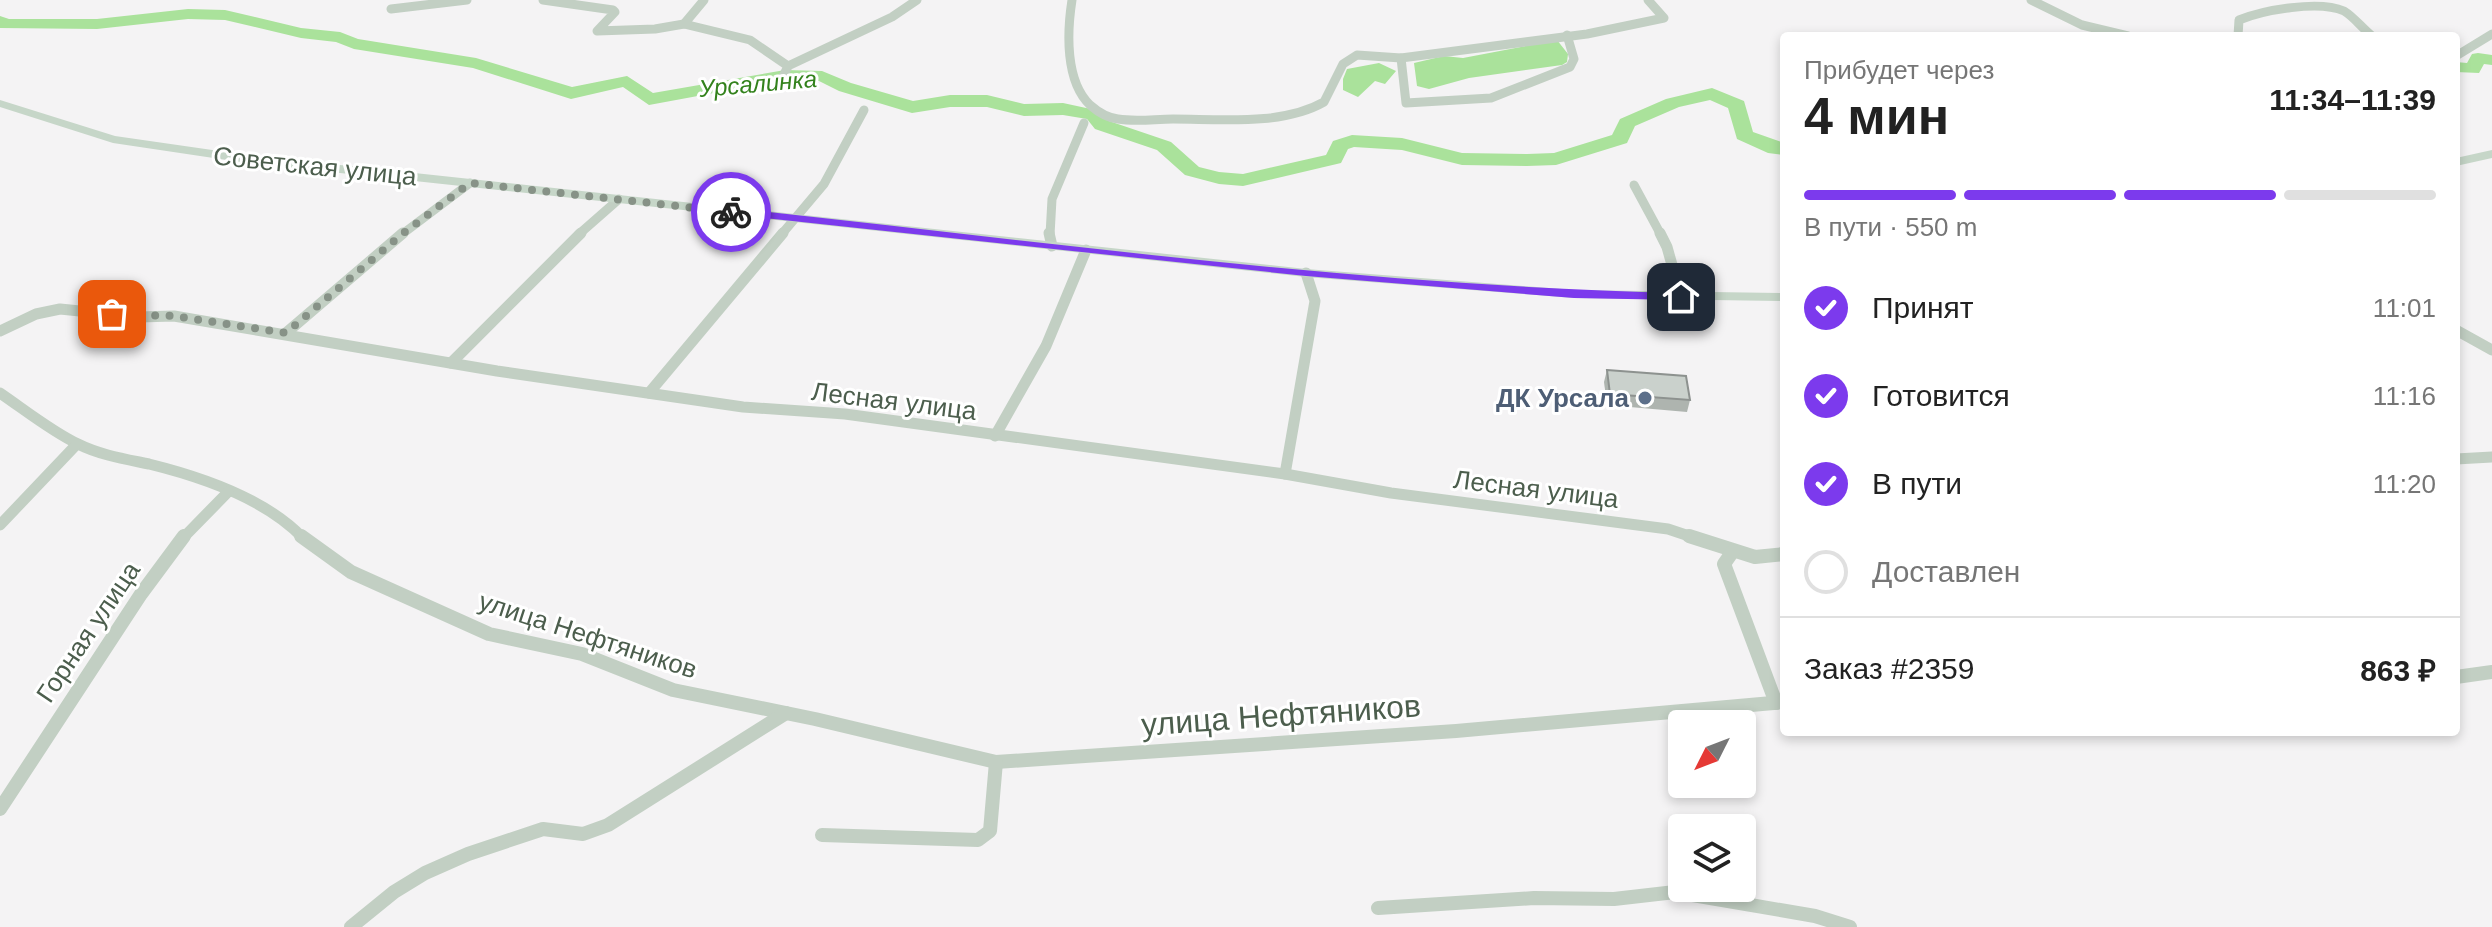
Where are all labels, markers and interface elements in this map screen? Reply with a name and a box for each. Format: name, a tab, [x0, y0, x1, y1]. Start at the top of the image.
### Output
text: Прибудет через	[1804, 55, 1994, 85]
water label: Урсалинка	[697, 65, 818, 102]
text: 11:34–11:39	[2269, 83, 2436, 116]
text: 4 мин	[1804, 87, 1949, 145]
street label: Советская улица	[212, 140, 419, 192]
courier	[691, 172, 771, 252]
icon: bike	[709, 190, 753, 234]
text: В пути · 550 m	[1804, 212, 1977, 242]
pin	[1647, 263, 1715, 331]
icon: home	[1659, 275, 1703, 319]
pin	[78, 280, 146, 348]
icon: check	[1804, 286, 1848, 330]
text: Принят	[1872, 291, 1974, 324]
icon: bag	[90, 292, 134, 336]
text: 11:01	[2373, 293, 2436, 323]
icon: check	[1804, 374, 1848, 418]
street label: Лесная улица	[810, 376, 979, 426]
text: Готовится	[1872, 379, 2010, 412]
text: 11:16	[2373, 381, 2436, 411]
place label: ДК Урсала	[1496, 383, 1630, 413]
marker: ДК Урсала	[1636, 389, 1654, 407]
icon: check	[1804, 462, 1848, 506]
street label: Лесная улица	[1452, 464, 1621, 514]
text: В пути	[1872, 467, 1962, 500]
text: 11:20	[2373, 469, 2436, 499]
text: Доставлен	[1872, 555, 2020, 588]
street label: Горная улица	[30, 556, 146, 708]
street label: улица Нефтяников	[475, 586, 701, 684]
text: Заказ #2359	[1804, 652, 1974, 685]
text: 863 ₽	[2360, 654, 2436, 687]
street label: улица Нефтяников	[1140, 687, 1422, 743]
north arrow	[1668, 710, 1756, 798]
map controls	[1668, 710, 1756, 902]
button: layers	[1668, 814, 1756, 902]

